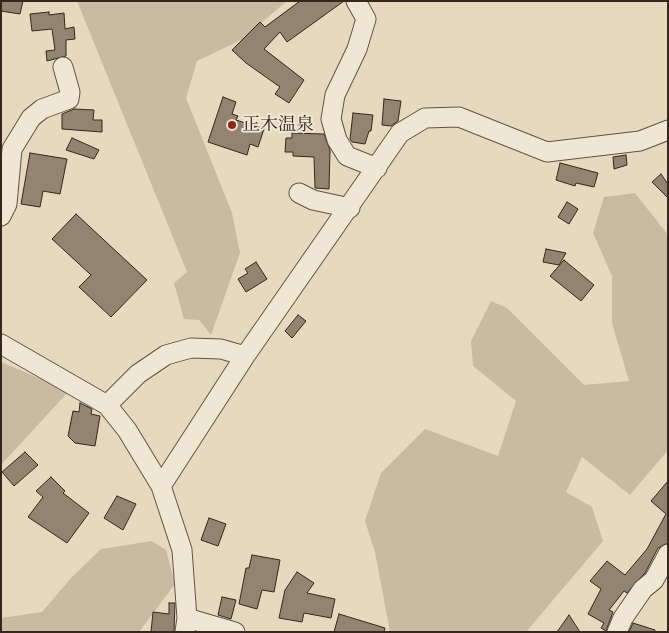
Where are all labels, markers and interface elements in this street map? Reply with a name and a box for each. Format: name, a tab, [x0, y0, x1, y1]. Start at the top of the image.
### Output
place label: 正木温泉	[242, 114, 314, 136]
marker: 正木温泉	[226, 119, 238, 131]

